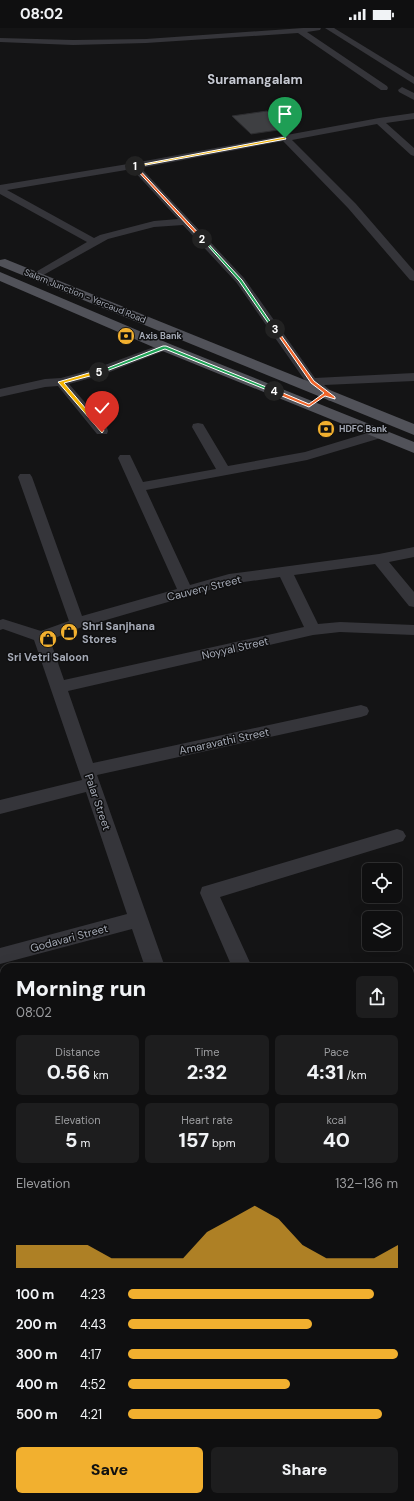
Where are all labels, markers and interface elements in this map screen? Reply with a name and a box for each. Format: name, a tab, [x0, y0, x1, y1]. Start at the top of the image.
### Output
text: 08:02	[20, 4, 63, 24]
district label: Suramangalam	[207, 71, 303, 88]
pin	[268, 97, 302, 138]
icon: arrive	[274, 103, 296, 125]
pin: 1	[125, 156, 145, 176]
text: 1	[133, 159, 137, 173]
pin: 2	[192, 229, 212, 249]
text: 2	[199, 232, 205, 246]
street label: Salem Junction - Yercaud Road	[22, 266, 148, 326]
pin: 3	[265, 319, 285, 339]
text: 3	[272, 322, 278, 336]
bank icon: Axis Bank	[116, 326, 136, 346]
place label: Axis Bank	[139, 330, 182, 342]
pin: 5	[89, 362, 109, 382]
text: 5	[96, 365, 102, 379]
pin: 4	[264, 381, 284, 401]
text: 4	[270, 384, 278, 398]
pin	[85, 391, 119, 432]
icon: check	[91, 397, 113, 419]
bank icon: HDFC Bank	[316, 419, 336, 439]
place label: HDFC Bank	[339, 423, 388, 435]
street label: Cauvery Street	[165, 572, 243, 604]
place label: Shri Sanjhana Stores	[82, 619, 155, 646]
shop icon: Shri Sanjhana Stores	[59, 622, 79, 642]
shop icon: Sri Vetri Saloon	[38, 629, 58, 649]
street label: Noyyal Street	[200, 634, 270, 662]
place label: Sri Vetri Saloon	[7, 650, 89, 664]
street label: Amaravathi Street	[178, 725, 270, 757]
street label: Palar Street	[82, 772, 114, 832]
map controls	[362, 863, 402, 951]
button: locate	[362, 863, 402, 903]
button: layers	[362, 911, 402, 951]
street label: Godavari Street	[29, 921, 109, 955]
text: Morning run	[16, 974, 146, 1003]
button: share	[356, 976, 398, 1018]
text: 08:02	[16, 1004, 52, 1021]
text: Distance	[55, 1045, 100, 1059]
text: Time	[195, 1045, 219, 1059]
text: Pace	[324, 1045, 349, 1059]
text: 0.56	[47, 1059, 90, 1085]
text: 2:32	[187, 1059, 227, 1085]
text: 4:31	[306, 1059, 344, 1085]
text: km	[90, 1068, 109, 1082]
text: /km	[344, 1068, 366, 1082]
text: Elevation	[55, 1113, 101, 1127]
text: Heart rate	[181, 1113, 233, 1127]
text: kcal	[326, 1113, 346, 1127]
text: 5	[65, 1127, 78, 1153]
text: 157	[179, 1127, 209, 1153]
text: 40	[323, 1127, 350, 1153]
text: m	[78, 1136, 90, 1150]
text: bpm	[209, 1136, 235, 1150]
text: Elevation	[16, 1175, 70, 1192]
text: 132–136 m	[335, 1175, 398, 1192]
text: 100 m	[16, 1286, 54, 1303]
text: 4:23	[80, 1286, 106, 1303]
text: 200 m	[16, 1316, 57, 1333]
text: 4:43	[80, 1316, 106, 1333]
text: 300 m	[16, 1346, 57, 1363]
text: 4:17	[80, 1346, 102, 1363]
text: 400 m	[16, 1376, 58, 1393]
text: 4:52	[80, 1376, 106, 1393]
text: 500 m	[16, 1406, 58, 1423]
text: 4:21	[80, 1406, 102, 1423]
button: Save	[16, 1447, 203, 1493]
button: Share	[211, 1447, 398, 1493]

